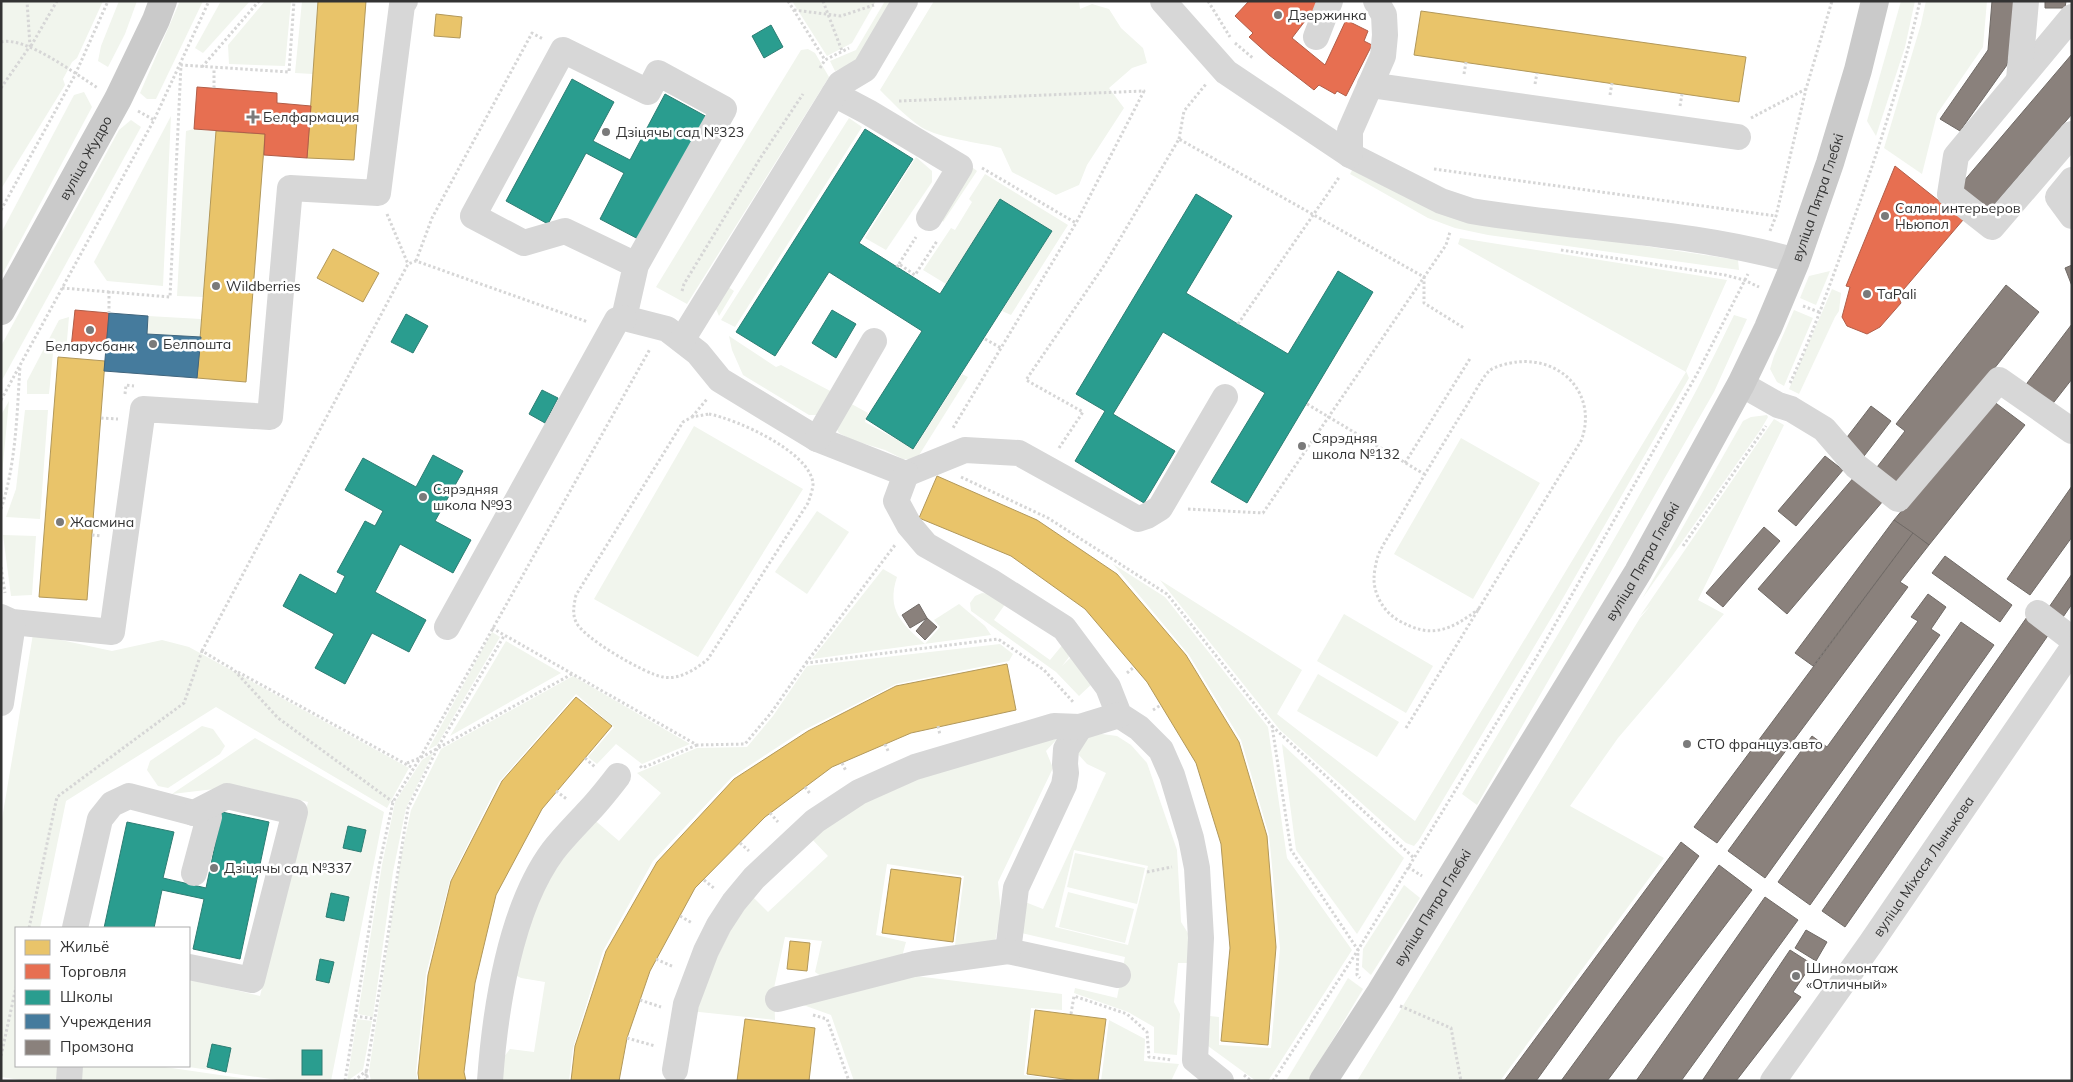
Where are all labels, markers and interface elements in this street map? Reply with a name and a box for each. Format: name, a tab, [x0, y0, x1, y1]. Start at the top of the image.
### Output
place label: Дзержинка	[1288, 6, 1367, 24]
marker: Дзержинка	[1272, 9, 1284, 21]
place label: Белфармация	[263, 108, 360, 126]
marker: Белфармация	[247, 111, 259, 123]
street label: вуліца Жудро	[55, 112, 116, 203]
place label: Дзіцячы сад №323	[616, 123, 744, 141]
marker: Дзіцячы сад №323	[600, 126, 612, 138]
street label: вуліца Пятра Глебкі	[1788, 131, 1847, 264]
place label: Салон интерьеров Ньюпол	[1895, 199, 2021, 233]
marker: Салон интерьеров Ньюпол	[1879, 210, 1891, 222]
place label: Wildberries	[226, 277, 301, 295]
marker: Wildberries	[210, 280, 222, 292]
place label: TaPali	[1877, 285, 1917, 303]
marker: TaPali	[1861, 288, 1873, 300]
marker: Беларусбанк	[84, 324, 96, 336]
place label: Белпошта	[163, 335, 231, 353]
place label: Беларусбанк	[45, 337, 135, 355]
marker: Белпошта	[147, 338, 159, 350]
place label: Сярэдняя школа №132	[1312, 429, 1400, 463]
marker: Сярэдняя школа №132	[1296, 440, 1308, 452]
place label: Сярэдняя школа №93	[433, 480, 512, 514]
marker: Сярэдняя школа №93	[417, 491, 429, 503]
street label: вуліца Пятра Глебкі	[1601, 499, 1684, 624]
place label: Жасмина	[70, 513, 134, 531]
marker: Жасмина	[54, 516, 66, 528]
place label: СТО француз.авто	[1697, 735, 1823, 753]
marker: СТО француз.авто	[1681, 738, 1693, 750]
street label: вуліца Міхася Лынькова	[1869, 793, 1978, 940]
street label: вуліца Пятра Глебкі	[1390, 846, 1475, 969]
place label: Дзіцячы сад №337	[224, 859, 352, 877]
marker: Дзіцячы сад №337	[208, 862, 220, 874]
legend	[15, 927, 190, 1067]
text: Жильё	[60, 937, 109, 956]
place label: Шиномонтаж «Отличный»	[1806, 959, 1899, 993]
text: Торговля	[60, 962, 127, 981]
marker: Шиномонтаж «Отличный»	[1790, 970, 1802, 982]
text: Школы	[60, 987, 113, 1006]
text: Учреждения	[59, 1012, 152, 1031]
text: Промзона	[60, 1037, 134, 1056]

